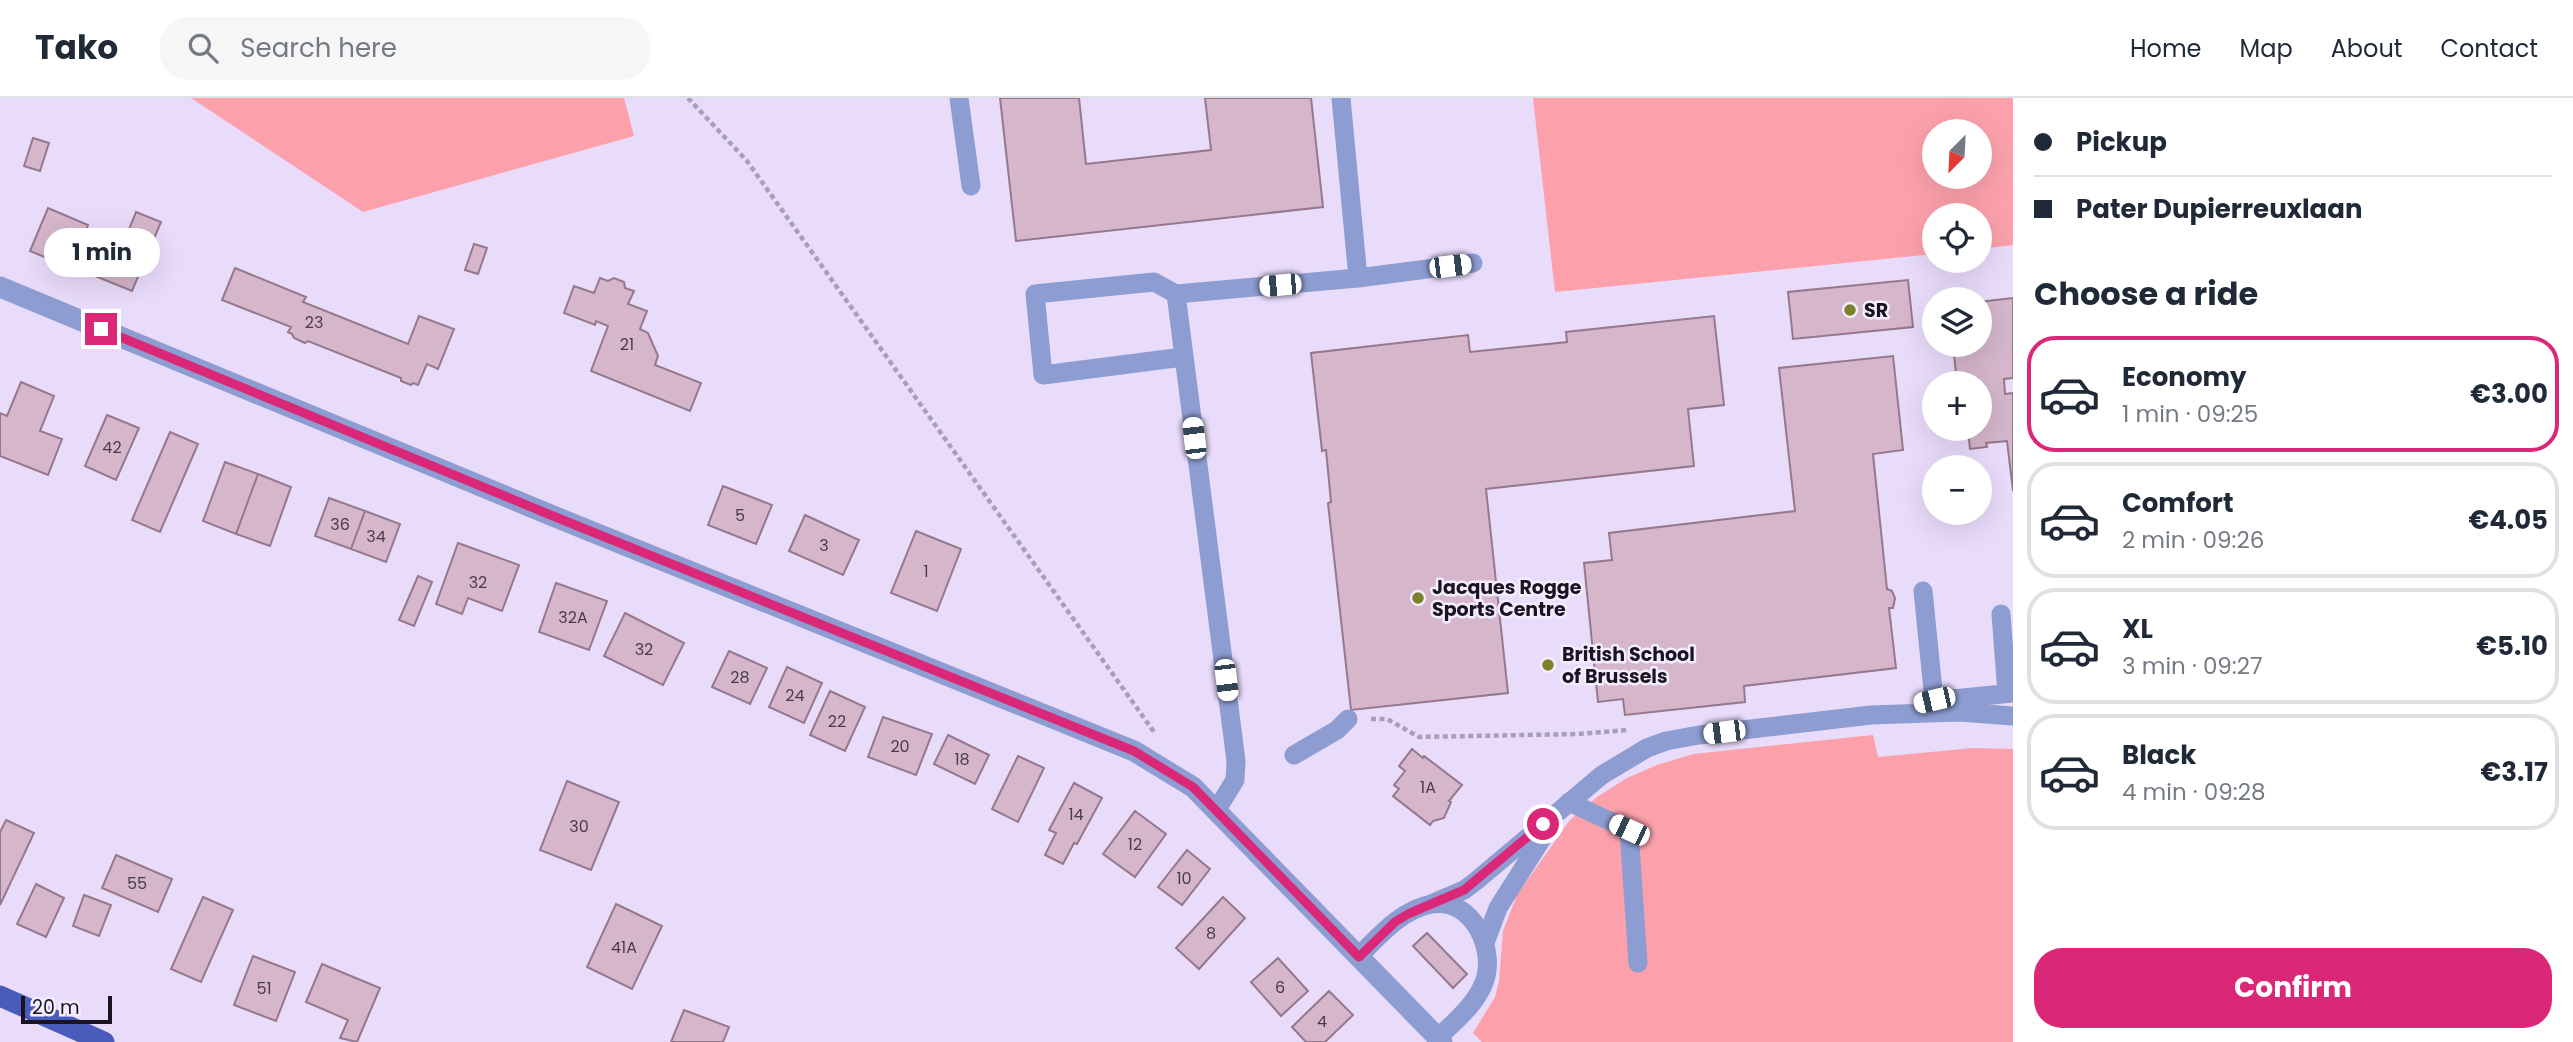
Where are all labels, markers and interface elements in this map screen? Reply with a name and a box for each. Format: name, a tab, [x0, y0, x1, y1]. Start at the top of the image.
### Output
search box	[160, 17, 650, 80]
text: Tako	[35, 24, 118, 71]
icon: search	[184, 29, 222, 67]
text: Search here	[240, 30, 397, 66]
text: Home	[2130, 32, 2202, 65]
text: Map	[2240, 32, 2293, 65]
text: About	[2331, 32, 2402, 65]
text: Contact	[2440, 32, 2538, 65]
north arrow	[1922, 119, 1992, 189]
map controls	[1922, 119, 1992, 525]
text: Pickup	[2076, 124, 2167, 160]
text: Pater Dupierreuxlaan	[2076, 191, 2362, 227]
button: locate	[1922, 203, 1992, 273]
callout: 1 min	[43, 228, 159, 276]
text: 1 min	[72, 236, 132, 268]
car	[1428, 253, 1473, 279]
text: Choose a ride	[2034, 271, 2258, 316]
car	[1259, 273, 1302, 297]
button: layers	[1922, 287, 1992, 357]
place label: SR	[1864, 297, 1888, 324]
marker: SR	[1842, 302, 1858, 318]
house number: 23	[305, 311, 323, 334]
route end	[85, 313, 117, 345]
house number: 21	[620, 333, 634, 356]
text: Economy	[2122, 359, 2246, 395]
icon: car	[2038, 363, 2101, 426]
button: +	[1922, 371, 1992, 441]
text: €3.00	[2470, 376, 2548, 412]
text: 1 min · 09:25	[2122, 398, 2258, 430]
car	[1182, 416, 1207, 460]
house number: 42	[102, 436, 122, 459]
button: −	[1922, 455, 1992, 525]
text: Comfort	[2122, 485, 2234, 521]
icon: car	[2038, 489, 2101, 552]
text: €4.05	[2469, 502, 2548, 538]
house number: 5	[735, 504, 745, 527]
house number: 36	[330, 513, 350, 536]
text: 2 min · 09:26	[2122, 524, 2264, 556]
house number: 34	[366, 525, 386, 548]
house number: 3	[819, 534, 829, 557]
house number: 1	[923, 560, 929, 583]
house number: 32	[469, 571, 487, 594]
place label: Jacques Rogge Sports Centre	[1432, 574, 1582, 623]
marker: Jacques Rogge Sports Centre	[1410, 590, 1426, 606]
house number: 32A	[558, 606, 588, 629]
text: XL	[2122, 611, 2153, 647]
icon: car	[2038, 615, 2101, 678]
text: €5.10	[2476, 628, 2548, 664]
house number: 32	[635, 638, 653, 661]
place label: British School of Brussels	[1562, 641, 1695, 690]
text: 3 min · 09:27	[2122, 650, 2263, 682]
marker: British School of Brussels	[1540, 657, 1556, 673]
car	[1214, 658, 1239, 702]
house number: 28	[730, 666, 750, 689]
house number: 24	[785, 684, 805, 707]
car	[1912, 685, 1957, 715]
house number: 22	[828, 710, 846, 733]
car	[1702, 719, 1747, 745]
house number: 20	[890, 735, 910, 758]
text: Black	[2122, 737, 2196, 773]
icon: car	[2038, 741, 2101, 804]
house number: 18	[954, 748, 970, 771]
text: €3.17	[2481, 754, 2548, 790]
house number: 1A	[1420, 776, 1436, 799]
text: 4 min · 09:28	[2122, 776, 2265, 808]
house number: 14	[1068, 803, 1084, 826]
route start	[1527, 808, 1559, 840]
car	[1606, 812, 1653, 848]
house number: 30	[569, 815, 589, 838]
house number: 12	[1128, 833, 1142, 856]
house number: 10	[1176, 867, 1192, 890]
house number: 55	[127, 872, 147, 895]
house number: 8	[1206, 922, 1216, 945]
house number: 41A	[611, 936, 637, 959]
button: Confirm	[2034, 948, 2552, 1028]
house number: 6	[1275, 976, 1285, 999]
house number: 51	[256, 977, 272, 1000]
scale bar	[21, 993, 112, 1025]
text: 20 m	[32, 994, 80, 1021]
house number: 4	[1317, 1010, 1327, 1033]

